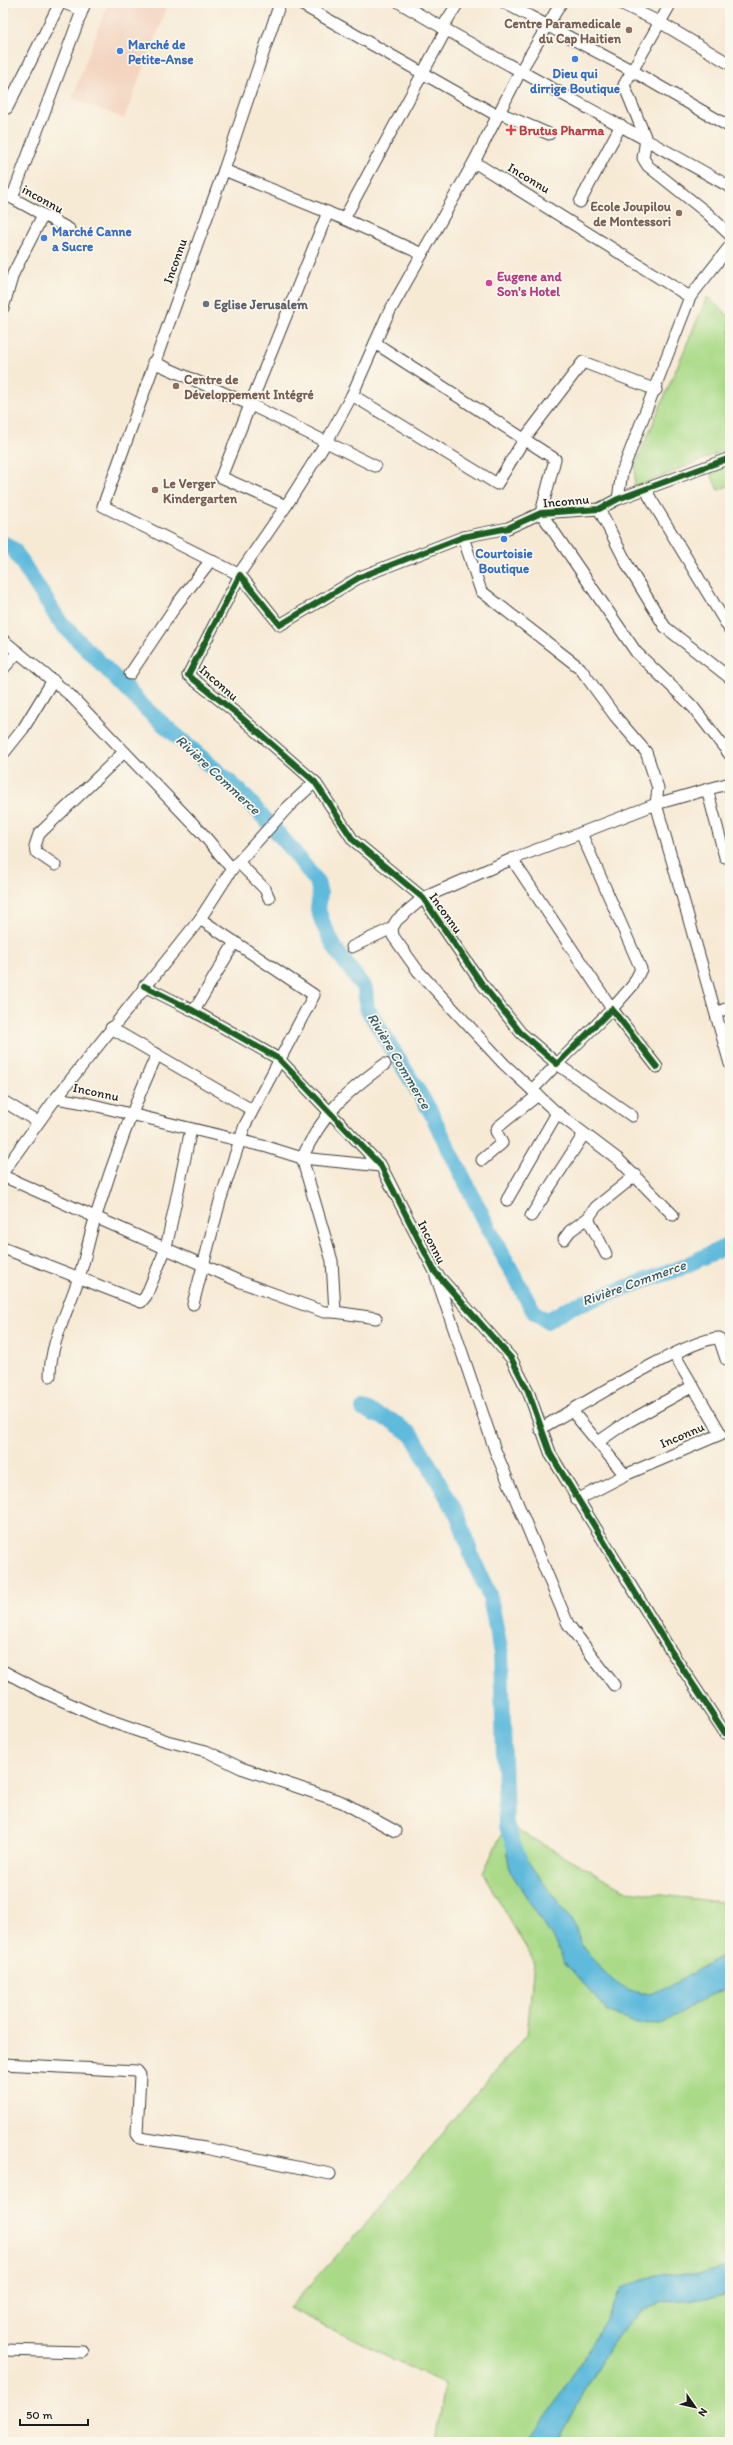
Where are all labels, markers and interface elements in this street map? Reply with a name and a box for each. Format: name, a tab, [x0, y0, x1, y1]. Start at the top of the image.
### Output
place label: Centre Paramedicale du Cap Haitien	[504, 16, 622, 47]
marker: Centre Paramedicale du Cap Haitien	[624, 25, 634, 35]
place label: Marché de Petite-Anse	[128, 37, 193, 67]
marker: Marché de Petite-Anse	[115, 46, 125, 56]
marker: Dieu qui dirrige Boutique	[570, 54, 580, 64]
place label: Dieu qui dirrige Boutique	[530, 66, 620, 97]
place label: Brutus Pharma	[519, 123, 604, 138]
marker: Brutus Pharma	[506, 125, 516, 135]
street label: Inconnu	[505, 160, 553, 196]
street label: inconnu	[20, 181, 66, 217]
place label: Ecole Joupilou de Montessori	[590, 199, 672, 229]
marker: Ecole Joupilou de Montessori	[674, 208, 684, 218]
place label: Marché Canne a Sucre	[52, 224, 132, 254]
marker: Marché Canne a Sucre	[39, 233, 49, 243]
street label: Inconnu	[160, 237, 190, 285]
place label: Eugene and Son's Hotel	[497, 269, 562, 299]
marker: Eugene and Son's Hotel	[484, 278, 494, 288]
place label: Eglise Jerusalem	[214, 297, 308, 313]
marker: Eglise Jerusalem	[201, 299, 211, 309]
place label: Centre de Développement Intégré	[184, 372, 314, 403]
marker: Centre de Développement Intégré	[171, 381, 181, 391]
place label: Le Verger Kindergarten	[163, 476, 238, 507]
marker: Le Verger Kindergarten	[150, 485, 160, 495]
street label: Inconnu	[542, 491, 590, 511]
marker: Courtoisie Boutique	[499, 534, 509, 544]
place label: Courtoisie Boutique	[475, 546, 533, 577]
street label: Inconnu	[196, 662, 242, 704]
water label: Rivière Commerce	[172, 732, 265, 819]
street label: Inconnu	[426, 890, 466, 936]
water label: Rivière Commerce	[364, 1010, 435, 1113]
street label: Inconnu	[72, 1080, 120, 1104]
street label: Inconnu	[415, 1218, 449, 1266]
water label: Rivière Commerce	[580, 1256, 689, 1310]
street label: Inconnu	[658, 1419, 706, 1451]
north arrow	[675, 2387, 715, 2427]
scale bar	[20, 2401, 88, 2427]
text: N	[695, 2406, 710, 2419]
text: 50 m	[26, 2408, 52, 2422]

